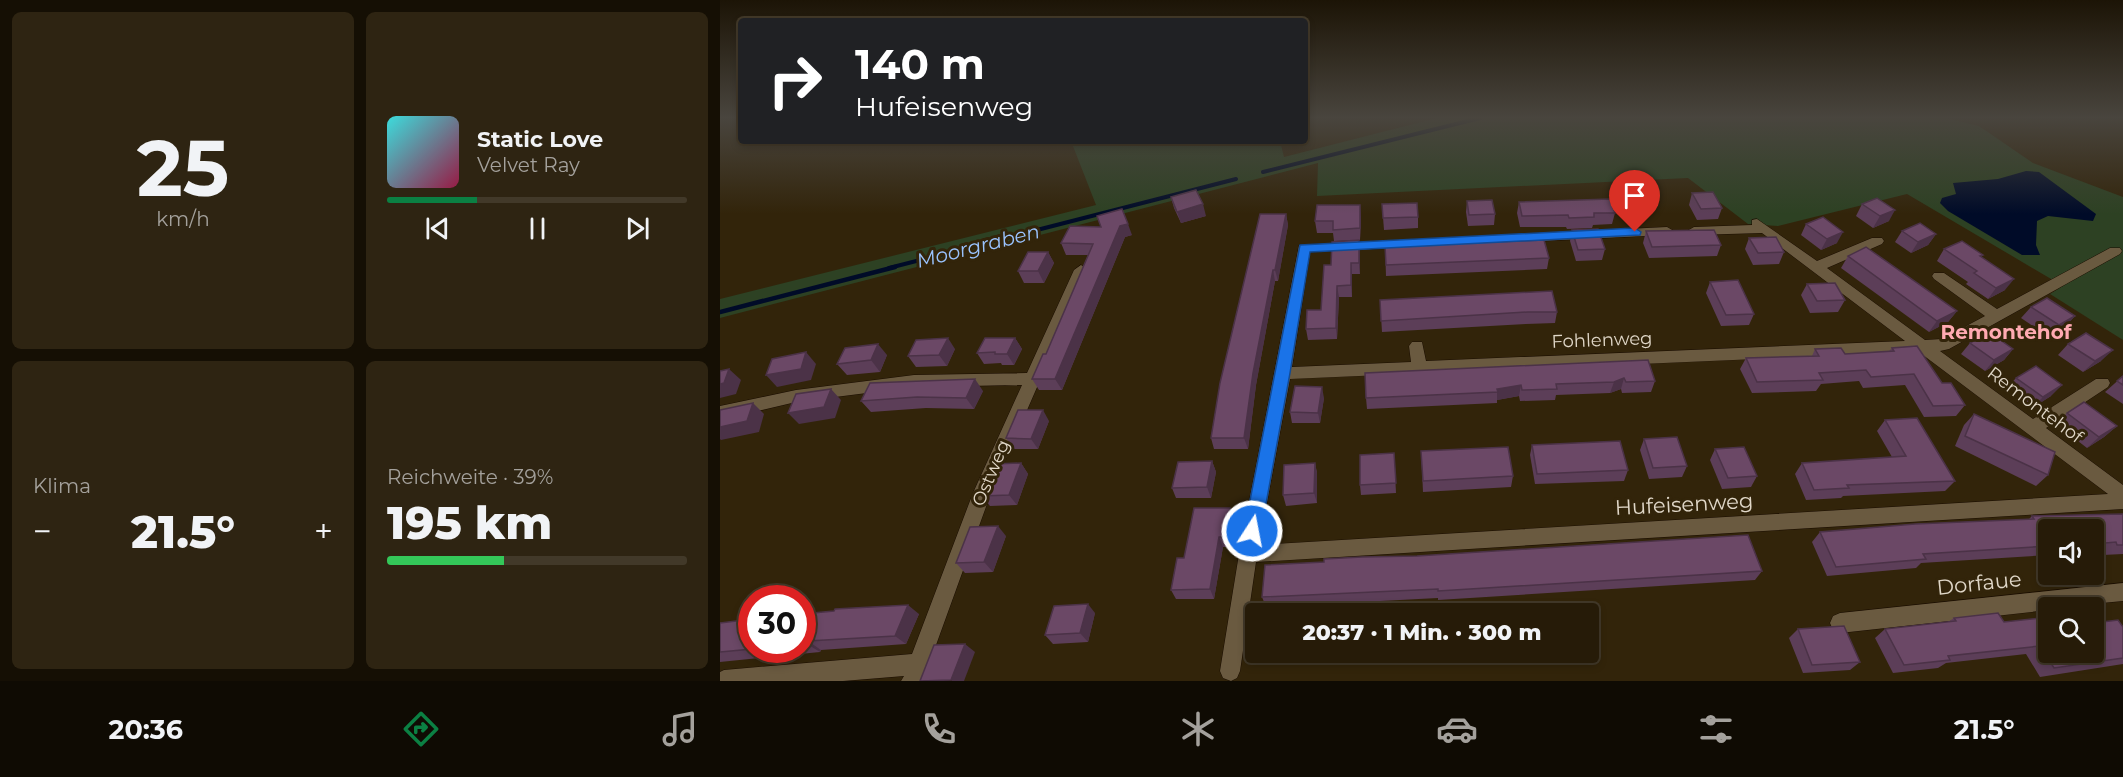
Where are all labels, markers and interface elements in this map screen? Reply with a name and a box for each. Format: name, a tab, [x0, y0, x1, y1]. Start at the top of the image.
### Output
text: 140 m	[855, 38, 985, 90]
icon: right	[756, 42, 834, 120]
text: Hufeisenweg	[855, 90, 1033, 123]
text: 25	[137, 120, 229, 216]
text: Static Love	[477, 126, 603, 153]
text: Velvet Ray	[477, 153, 580, 177]
pin	[1609, 170, 1660, 232]
icon: arrive	[1618, 179, 1651, 212]
text: km/h	[156, 207, 210, 231]
icon: previous	[421, 212, 454, 245]
icon: pause	[521, 212, 554, 245]
icon: next	[621, 212, 654, 245]
water label: Moorgraben	[914, 219, 1042, 273]
district label: Remontehof	[1940, 320, 2073, 344]
street label: Fohlenweg	[1551, 327, 1653, 353]
street label: Remontehof	[1983, 362, 2088, 449]
street label: Ostweg	[967, 437, 1015, 509]
text: Reichweite · 39%	[387, 465, 553, 489]
text: Klima	[33, 474, 91, 498]
street label: Hufeisenweg	[1614, 488, 1754, 520]
text: 195 km	[387, 495, 552, 550]
position arrow	[1220, 499, 1284, 563]
text: 21.5°	[131, 504, 235, 559]
text: −	[33, 511, 52, 551]
text: +	[314, 511, 333, 551]
map controls	[2038, 519, 2104, 663]
button: sound	[2038, 519, 2104, 585]
street label: Dorfaue	[1935, 566, 2023, 600]
speed limit sign: 30	[738, 585, 816, 663]
button: search	[2038, 597, 2104, 663]
text: 20:37 · 1 Min. · 300 m	[1303, 619, 1541, 646]
icon: directions	[400, 708, 442, 750]
icon: music	[659, 708, 701, 750]
icon: phone	[918, 708, 960, 750]
icon: climate	[1177, 708, 1219, 750]
icon: car	[1436, 708, 1478, 750]
icon: filters	[1695, 708, 1737, 750]
text: 20:36	[108, 713, 183, 746]
text: 21.5°	[1954, 713, 2014, 746]

